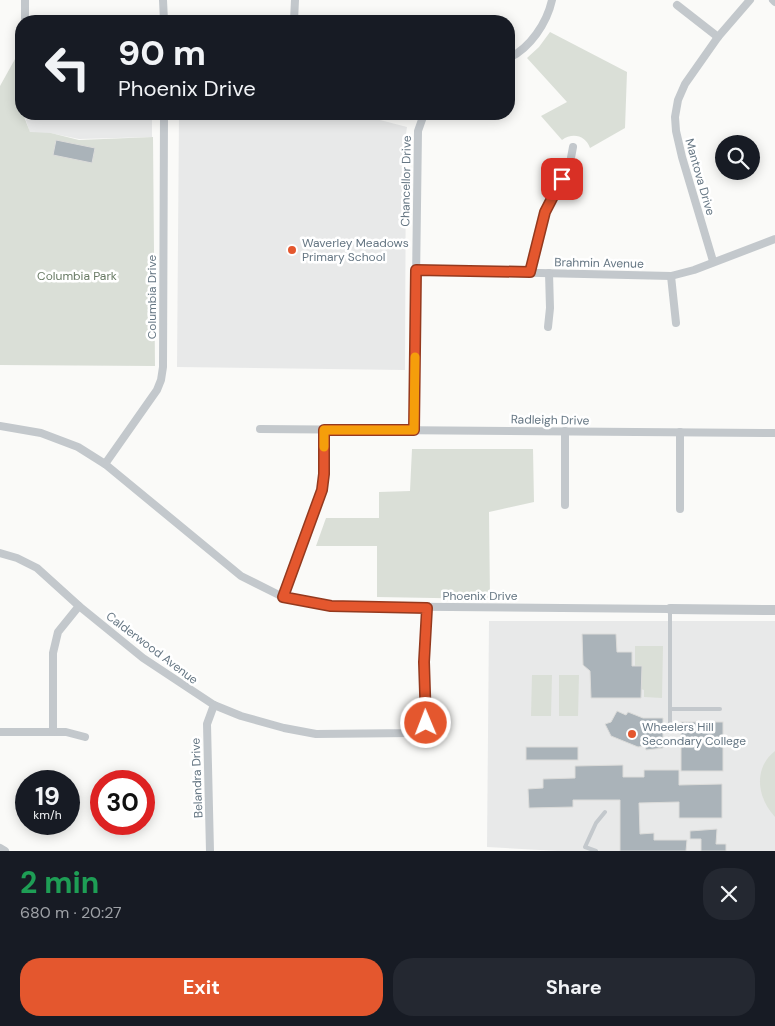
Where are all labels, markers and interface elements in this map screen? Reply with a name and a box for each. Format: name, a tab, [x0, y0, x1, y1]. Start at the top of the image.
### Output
text: 90 m	[118, 30, 206, 76]
icon: left	[35, 35, 100, 100]
text: Phoenix Drive	[118, 74, 256, 103]
street label: Chancellor Drive	[397, 135, 415, 227]
map controls	[715, 135, 760, 180]
button: search	[715, 135, 760, 180]
street label: Mantova Drive	[681, 137, 719, 217]
pin	[541, 158, 583, 200]
icon: arrive	[548, 165, 576, 193]
place label: Waverley Meadows Primary School	[302, 235, 409, 265]
marker: Waverley Meadows Primary School	[286, 244, 298, 256]
street label: Brahmin Avenue	[554, 254, 644, 272]
street label: Columbia Drive	[144, 255, 160, 339]
park label: Columbia Park	[37, 268, 117, 284]
street label: Radleigh Drive	[511, 411, 590, 429]
street label: Phoenix Drive	[442, 588, 518, 604]
street label: Calderwood Avenue	[103, 608, 201, 688]
position arrow	[399, 696, 451, 748]
place label: Wheelers Hill Secondary College	[642, 719, 746, 749]
marker: Wheelers Hill Secondary College	[626, 728, 638, 740]
street label: Belandra Drive	[188, 737, 206, 818]
speed limit sign: 30	[90, 770, 155, 835]
text: 19	[35, 780, 60, 813]
text: km/h	[33, 807, 62, 823]
text: 2 min	[20, 863, 99, 902]
button: close	[703, 868, 755, 920]
text: 680 m · 20:27	[20, 902, 122, 923]
button: Exit	[20, 958, 383, 1016]
button: Share	[393, 958, 755, 1016]

